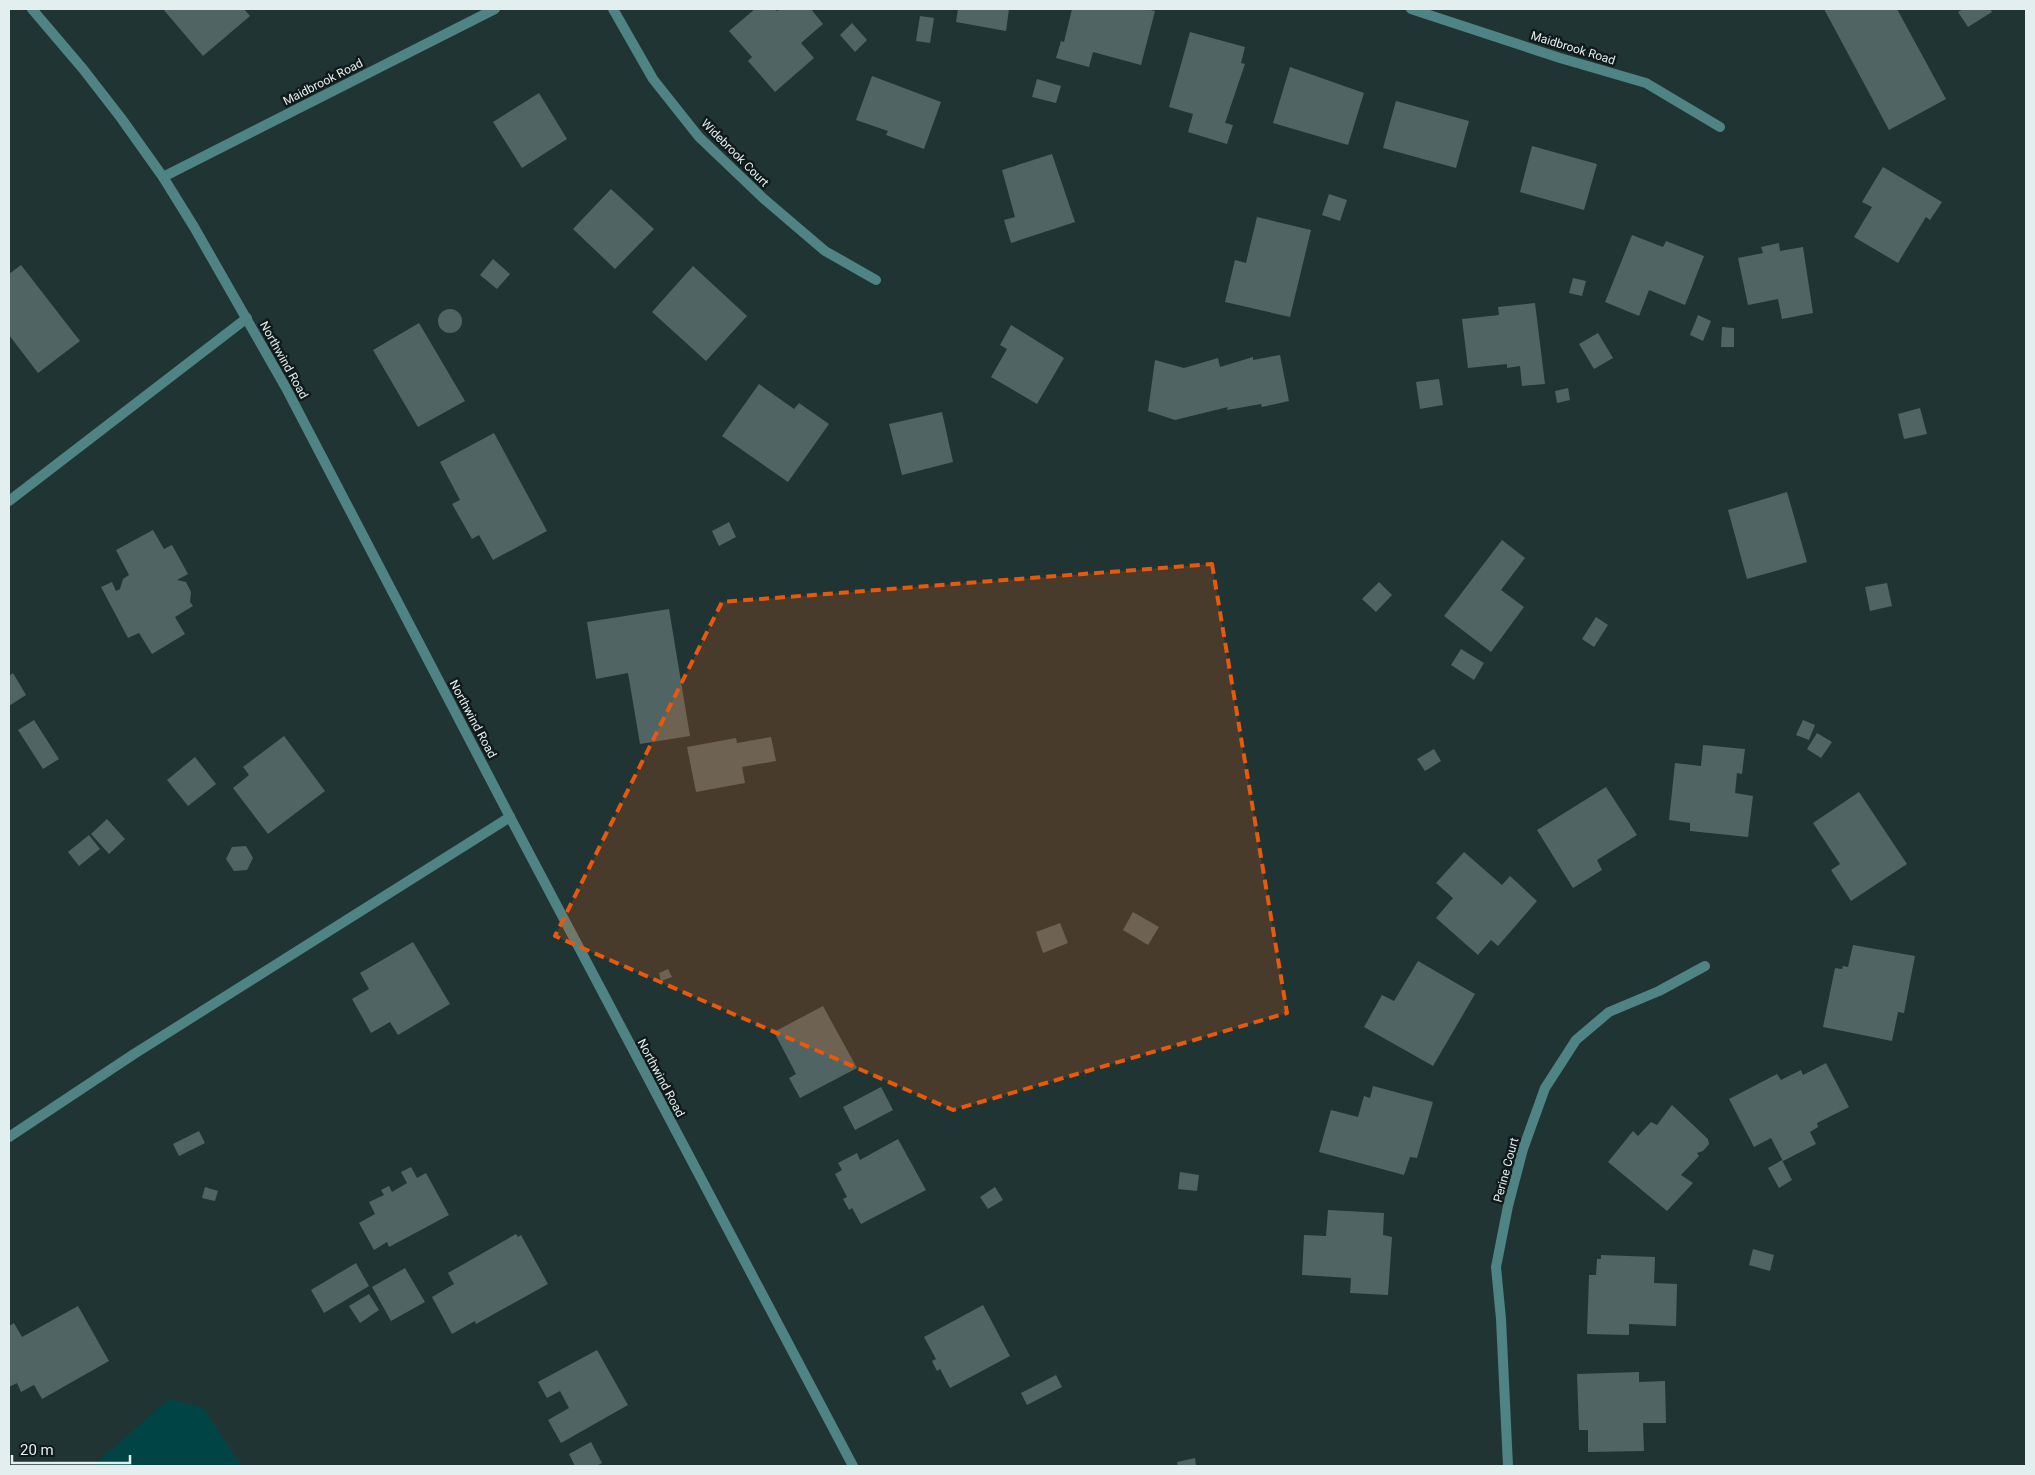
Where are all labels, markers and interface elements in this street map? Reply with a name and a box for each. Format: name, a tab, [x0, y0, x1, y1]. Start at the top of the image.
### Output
street label: Maidbrook Road	[1529, 28, 1617, 68]
street label: Maidbrook Road	[281, 56, 365, 108]
street label: Widebrook Court	[698, 116, 772, 190]
street label: Northwind Road	[257, 319, 311, 401]
street label: Northwind Road	[447, 678, 499, 760]
street label: Northwind Road	[635, 1037, 687, 1119]
street label: Perine Court	[1491, 1136, 1521, 1204]
scale bar	[12, 1432, 130, 1464]
text: 20 m	[20, 1441, 54, 1459]

